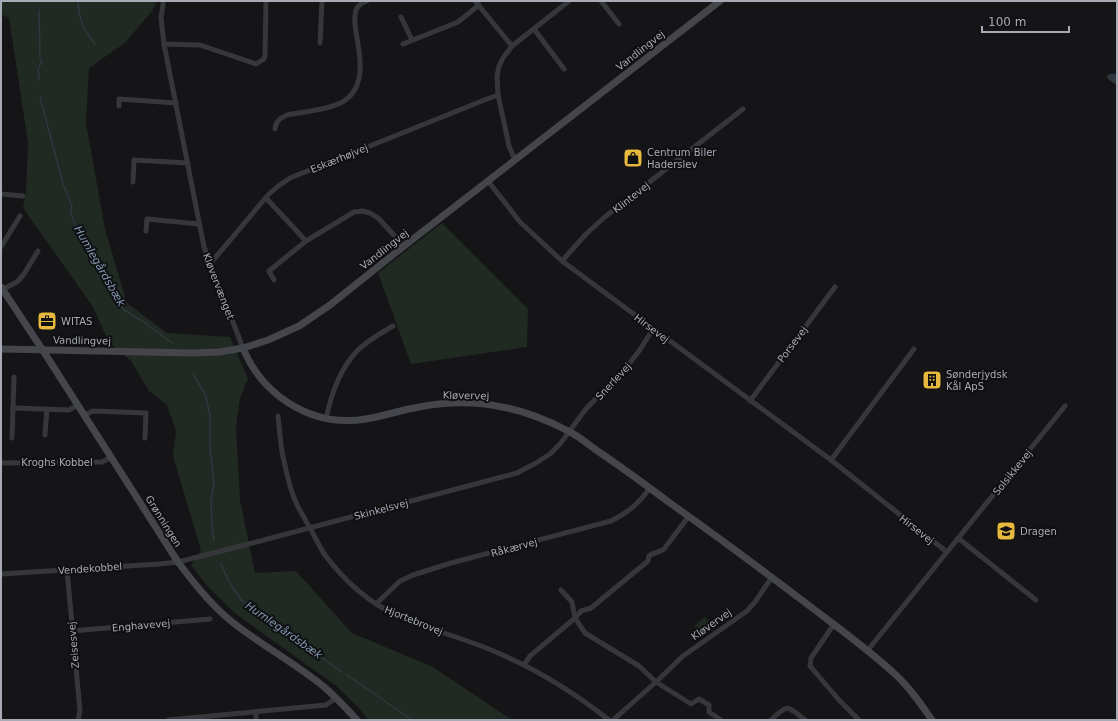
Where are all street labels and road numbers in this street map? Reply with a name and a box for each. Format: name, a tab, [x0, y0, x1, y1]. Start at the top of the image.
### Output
street label: Vandlingvej	[614, 28, 667, 73]
street label: Eskærhøjvej	[309, 142, 370, 175]
street label: Klintevej	[611, 180, 652, 215]
street label: Vandlingvej	[358, 227, 411, 272]
street label: Kløvervænget	[201, 251, 236, 321]
street label: Hirsevej	[632, 312, 671, 345]
street label: Porsevej	[775, 324, 809, 364]
street label: Vandlingvej	[53, 334, 111, 347]
street label: Snerlevej	[593, 361, 633, 402]
street label: Kløvervej	[443, 390, 489, 401]
street label: Solsikkevej	[991, 447, 1034, 497]
street label: Kroghs Kobbel	[21, 457, 93, 468]
street label: Grønningen	[143, 493, 184, 549]
street label: Skinkelsvej	[353, 497, 409, 522]
street label: Hirsevej	[897, 513, 936, 546]
street label: Råkærvej	[490, 535, 538, 559]
street label: Vendekobbel	[58, 561, 122, 576]
street label: Hjortebrovej	[383, 604, 445, 637]
street label: Kløvervej	[689, 607, 733, 642]
street label: Enghavevej	[111, 617, 171, 634]
street label: Zeisesvej	[66, 621, 81, 669]

